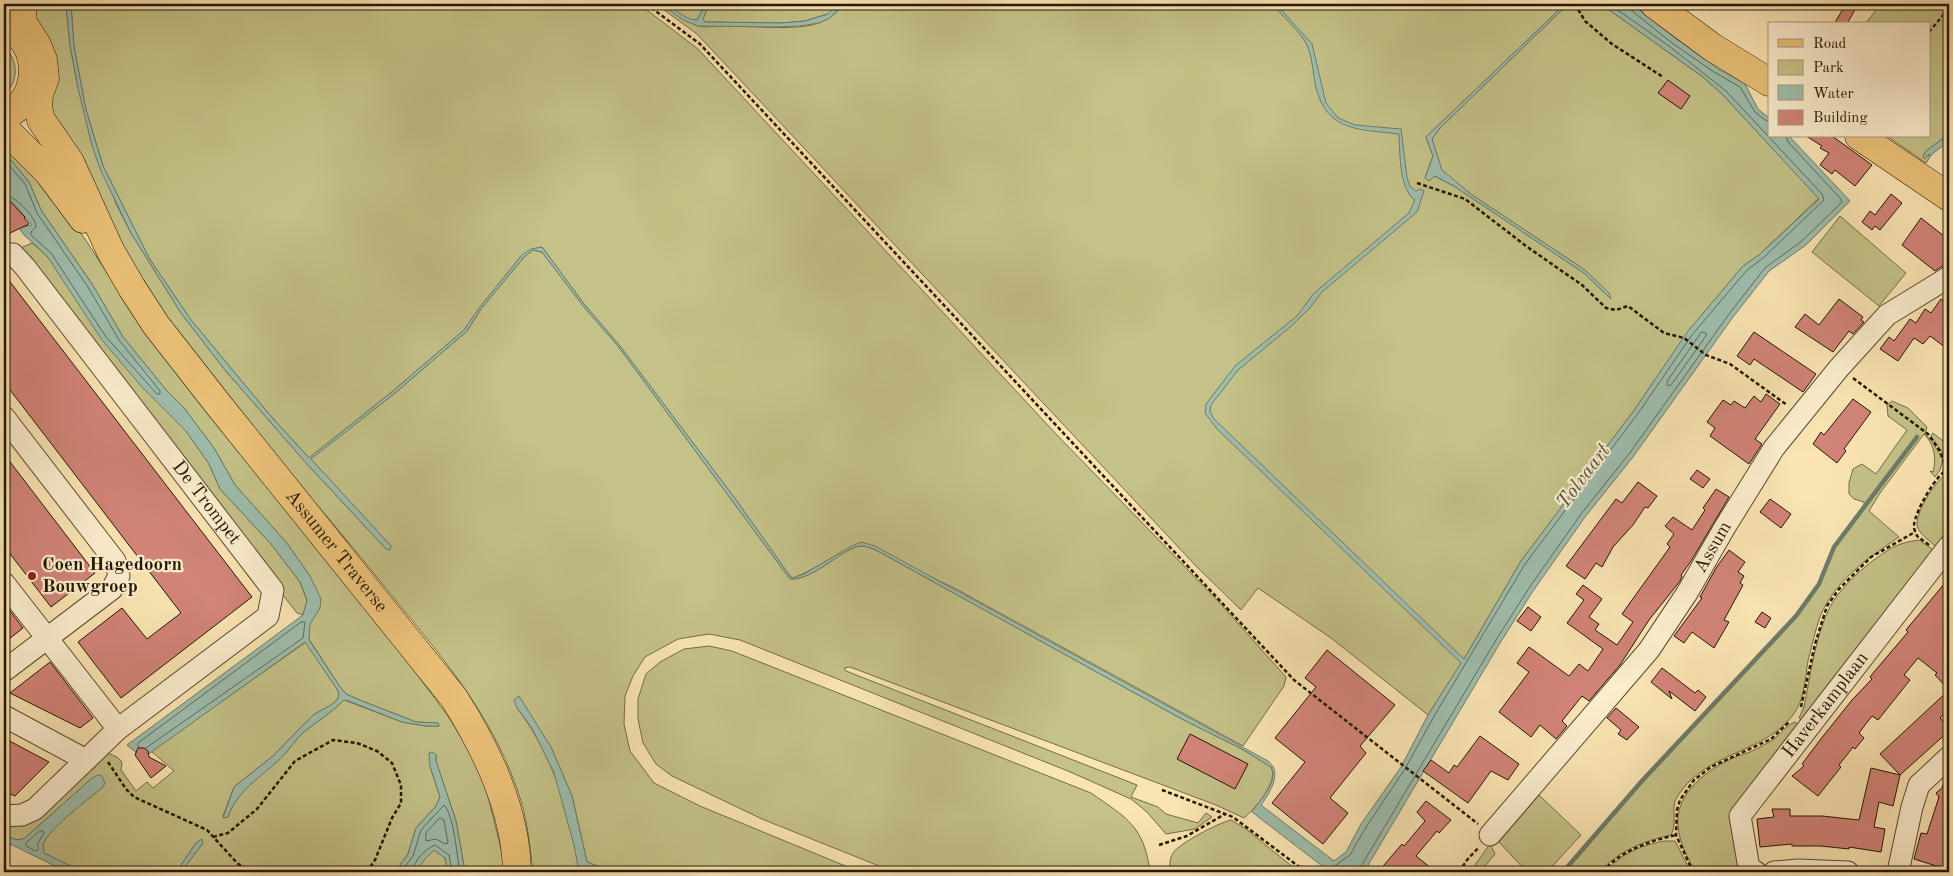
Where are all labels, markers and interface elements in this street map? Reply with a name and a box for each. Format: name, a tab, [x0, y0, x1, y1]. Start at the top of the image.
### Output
legend	[1768, 22, 1930, 138]
text: Road	[1813, 37, 1847, 52]
text: Park	[1813, 61, 1844, 76]
text: Water	[1813, 87, 1854, 102]
text: Building	[1813, 111, 1868, 126]
water label: Tolvaart	[1554, 441, 1615, 513]
street label: De Trompet	[168, 457, 244, 548]
street label: Assumer Traverse	[281, 487, 391, 616]
street label: Assum	[1691, 518, 1735, 577]
place label: Coen Hagedoorn Bouwgroep	[42, 556, 182, 597]
marker: Coen Hagedoorn Bouwgroep	[26, 570, 38, 582]
street label: Haverkamplaan	[1779, 649, 1872, 762]

